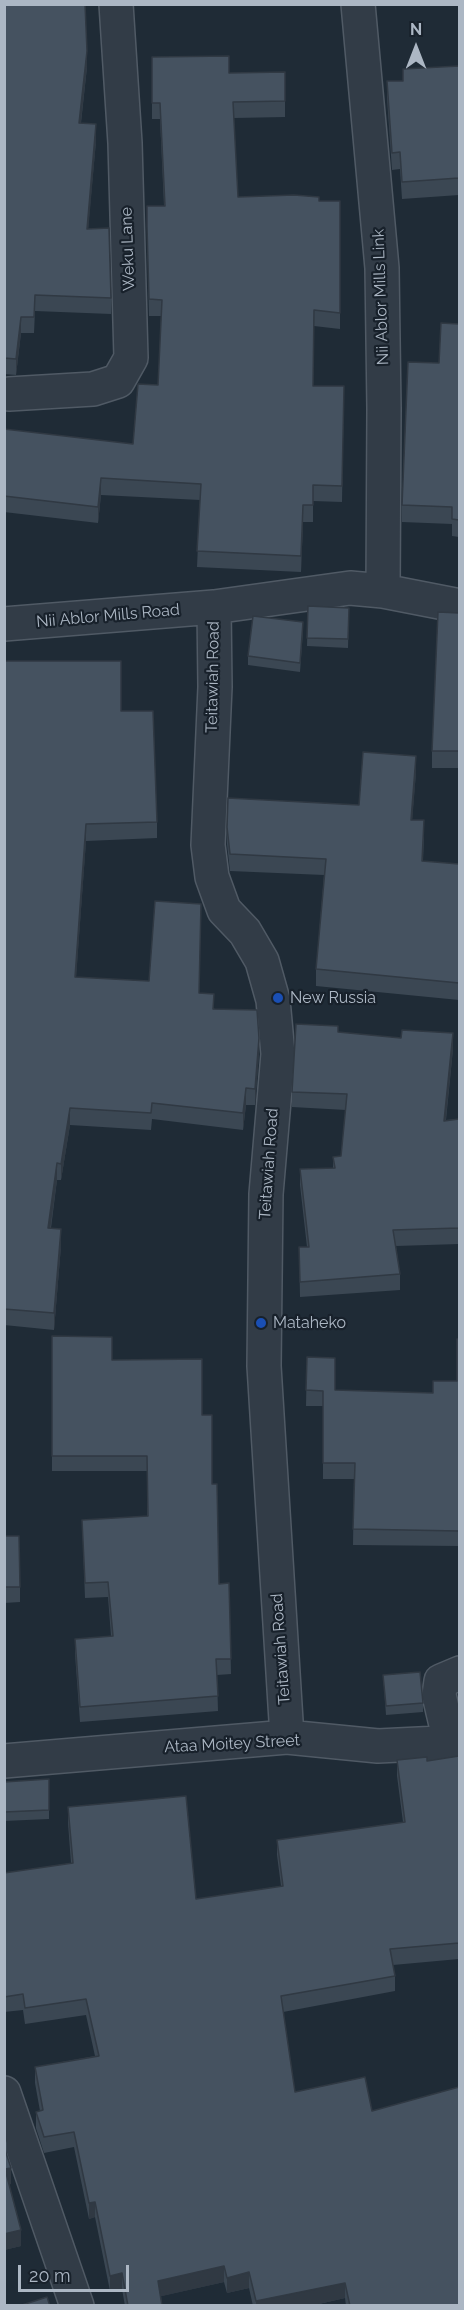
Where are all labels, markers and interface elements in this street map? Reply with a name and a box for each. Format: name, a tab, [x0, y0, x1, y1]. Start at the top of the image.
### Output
north arrow	[386, 18, 446, 78]
text: N	[410, 20, 422, 39]
street label: Weku Lane	[117, 207, 139, 291]
street label: Nii Ablor Mills Link	[369, 229, 393, 365]
street label: Nii Ablor Mills Road	[35, 600, 181, 632]
street label: Teitawiah Road	[202, 621, 224, 733]
place label: New Russia	[290, 988, 376, 1008]
marker: New Russia	[271, 991, 285, 1005]
street label: Teitawiah Road	[256, 1108, 282, 1220]
place label: Mataheko	[273, 1313, 346, 1333]
marker: Mataheko	[254, 1316, 268, 1330]
street label: Teitawiah Road	[268, 1593, 294, 1705]
street label: Ataa Moitey Street	[164, 1731, 300, 1757]
scale bar	[21, 2253, 132, 2291]
text: 20 m	[29, 2265, 71, 2286]

